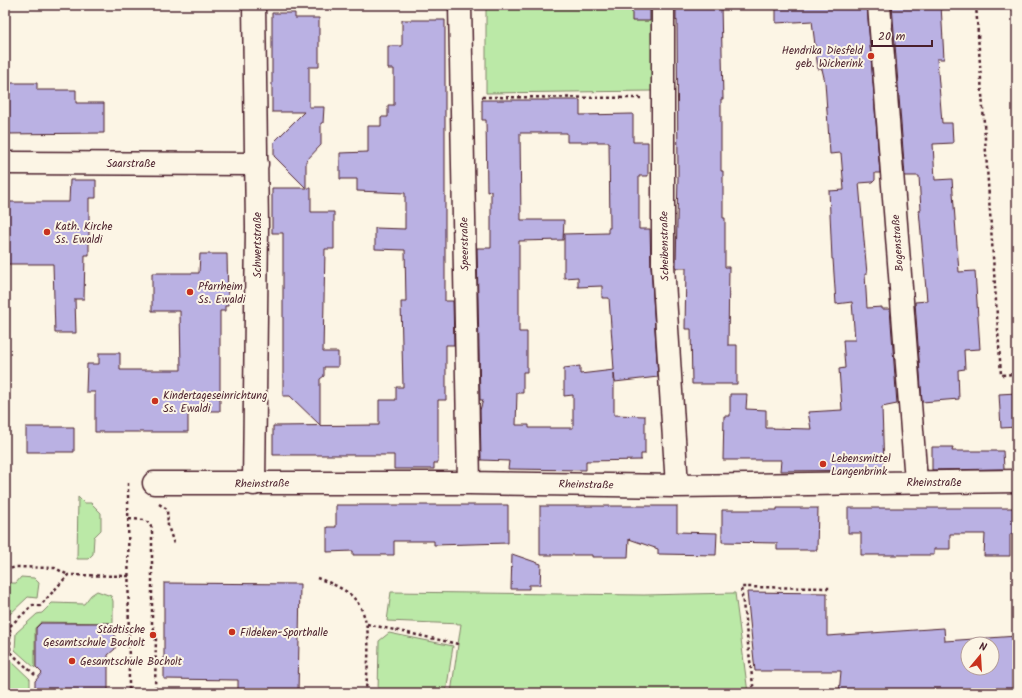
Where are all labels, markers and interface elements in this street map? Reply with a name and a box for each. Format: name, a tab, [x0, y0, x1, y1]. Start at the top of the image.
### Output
scale bar	[872, 22, 932, 48]
text: 20 m	[878, 27, 906, 46]
place label: Hendrika Diesfeld geb. Wicherink	[782, 42, 864, 73]
marker: Hendrika Diesfeld geb. Wicherink	[866, 51, 876, 61]
street label: Saarstraße	[107, 155, 156, 173]
street label: Scheibenstraße	[655, 211, 675, 281]
street label: Schwertstraße	[249, 212, 267, 278]
street label: Bogenstraße	[887, 214, 909, 272]
street label: Speerstraße	[456, 217, 474, 271]
place label: Kath. Kirche Ss. Ewaldi	[55, 218, 112, 249]
marker: Kath. Kirche Ss. Ewaldi	[42, 227, 52, 237]
place label: Pfarrheim Ss. Ewaldi	[198, 278, 246, 309]
marker: Pfarrheim Ss. Ewaldi	[185, 287, 195, 297]
place label: Kindertageseinrichtung Ss. Ewaldi	[163, 387, 267, 418]
marker: Kindertageseinrichtung Ss. Ewaldi	[150, 396, 160, 406]
place label: Lebensmittel Langenbrink	[831, 450, 891, 481]
marker: Lebensmittel Langenbrink	[818, 459, 828, 469]
street label: Rheinstraße	[907, 474, 961, 492]
street label: Rheinstraße	[234, 475, 290, 493]
street label: Rheinstraße	[558, 476, 614, 494]
place label: Städtische Gesamtschule Bocholt	[43, 621, 146, 652]
place label: Fildeken-Sporthalle	[240, 624, 328, 642]
marker: Fildeken-Sporthalle	[227, 627, 237, 637]
marker: Städtische Gesamtschule Bocholt	[148, 630, 158, 640]
north arrow	[960, 636, 1000, 676]
text: N	[977, 638, 989, 657]
place label: Gesamtschule Bocholt	[80, 653, 183, 671]
marker: Gesamtschule Bocholt	[67, 656, 77, 666]

